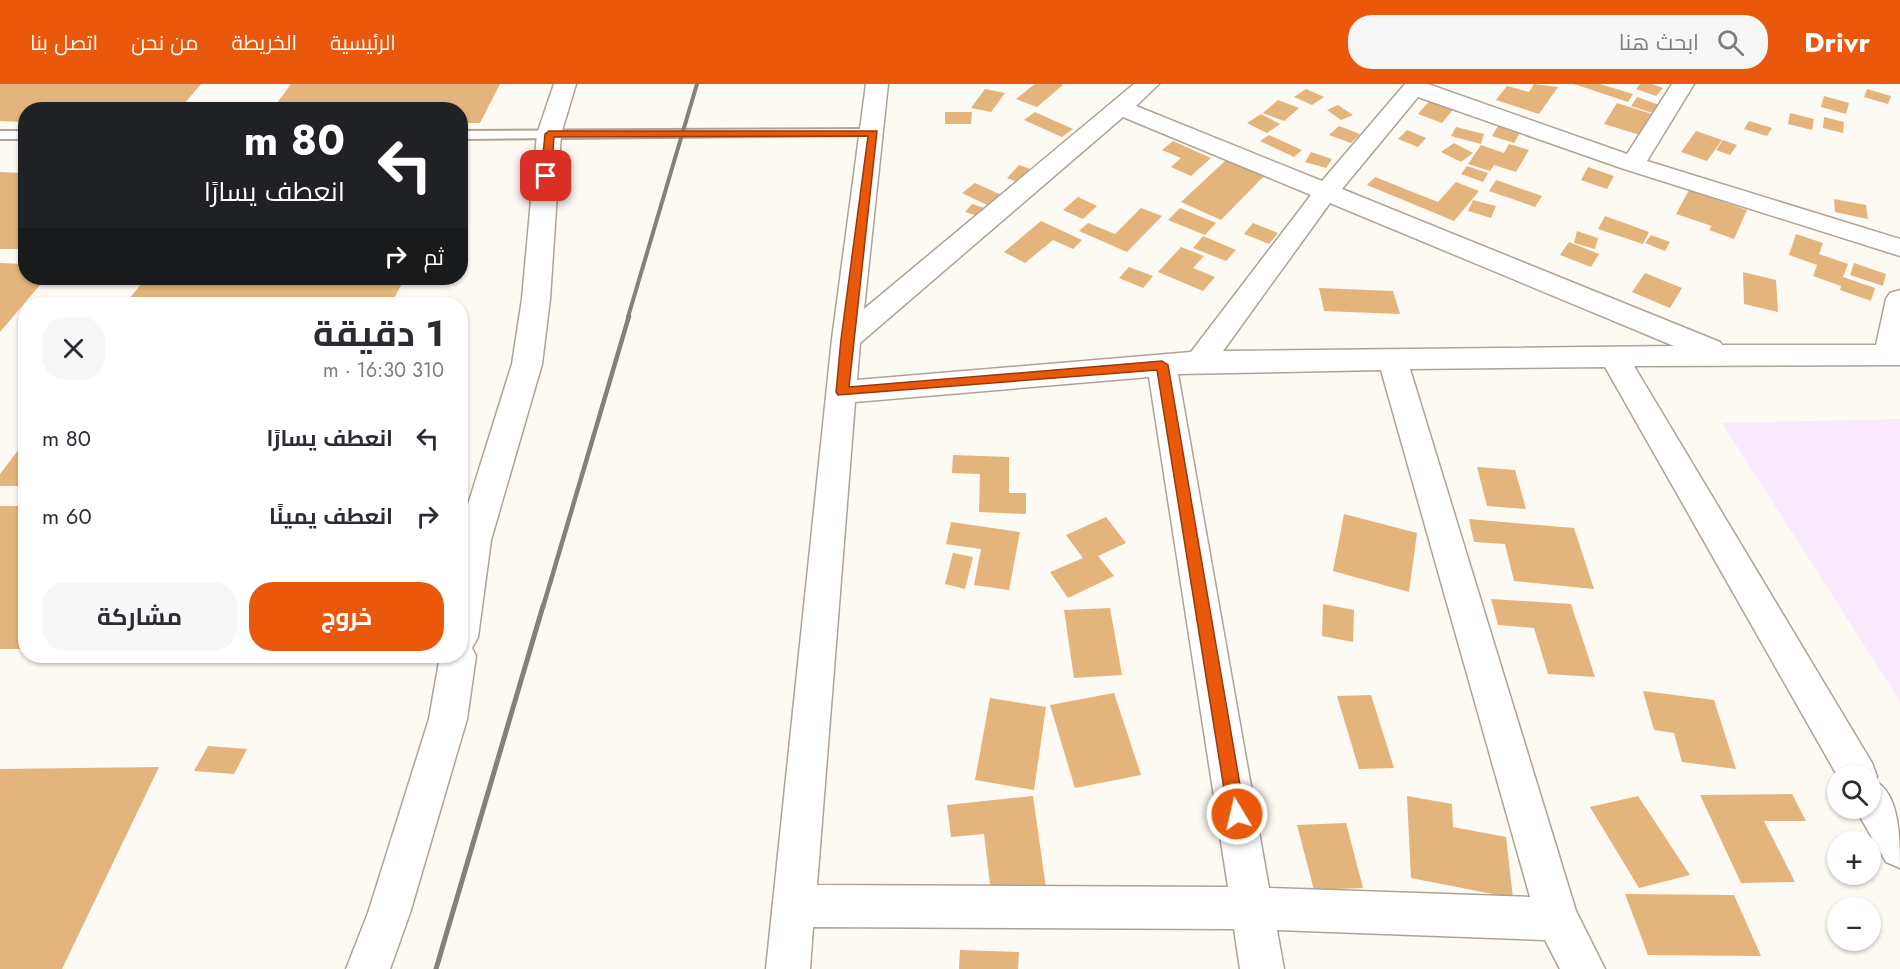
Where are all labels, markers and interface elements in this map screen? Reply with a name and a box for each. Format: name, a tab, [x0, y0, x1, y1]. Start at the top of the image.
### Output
search box	[1348, 15, 1768, 69]
text: Drivr	[1804, 22, 1870, 63]
text: ابحث هنا	[1619, 26, 1699, 58]
icon: search	[1714, 26, 1747, 59]
text: اتصل بنا	[30, 28, 98, 58]
text: من نحن	[131, 28, 199, 58]
text: الخريطة	[232, 28, 297, 58]
text: الرئيسية	[330, 28, 396, 58]
text: 80 m	[244, 110, 345, 171]
icon: left	[366, 126, 444, 204]
pin	[520, 150, 571, 201]
icon: arrive	[529, 159, 562, 192]
text: انعطف يسارًا	[204, 172, 345, 211]
icon: right	[379, 240, 412, 273]
text: ثم	[424, 241, 444, 273]
text: 1 دقيقة	[313, 307, 444, 359]
button: close	[42, 317, 105, 380]
text: 310 m · 16:30	[323, 356, 444, 385]
text: 80 m	[42, 422, 91, 454]
text: انعطف يسارًا	[266, 422, 393, 454]
icon: left	[411, 422, 444, 455]
text: 60 m	[42, 500, 92, 532]
text: انعطف يمينًا	[269, 500, 393, 532]
icon: right	[411, 500, 444, 533]
button: مشاركة	[42, 582, 237, 651]
button: خروج	[249, 582, 444, 651]
map controls	[1827, 765, 1881, 951]
button: search	[1827, 765, 1881, 819]
position arrow	[1205, 782, 1269, 846]
button: +	[1827, 831, 1881, 885]
button: −	[1827, 897, 1881, 951]

